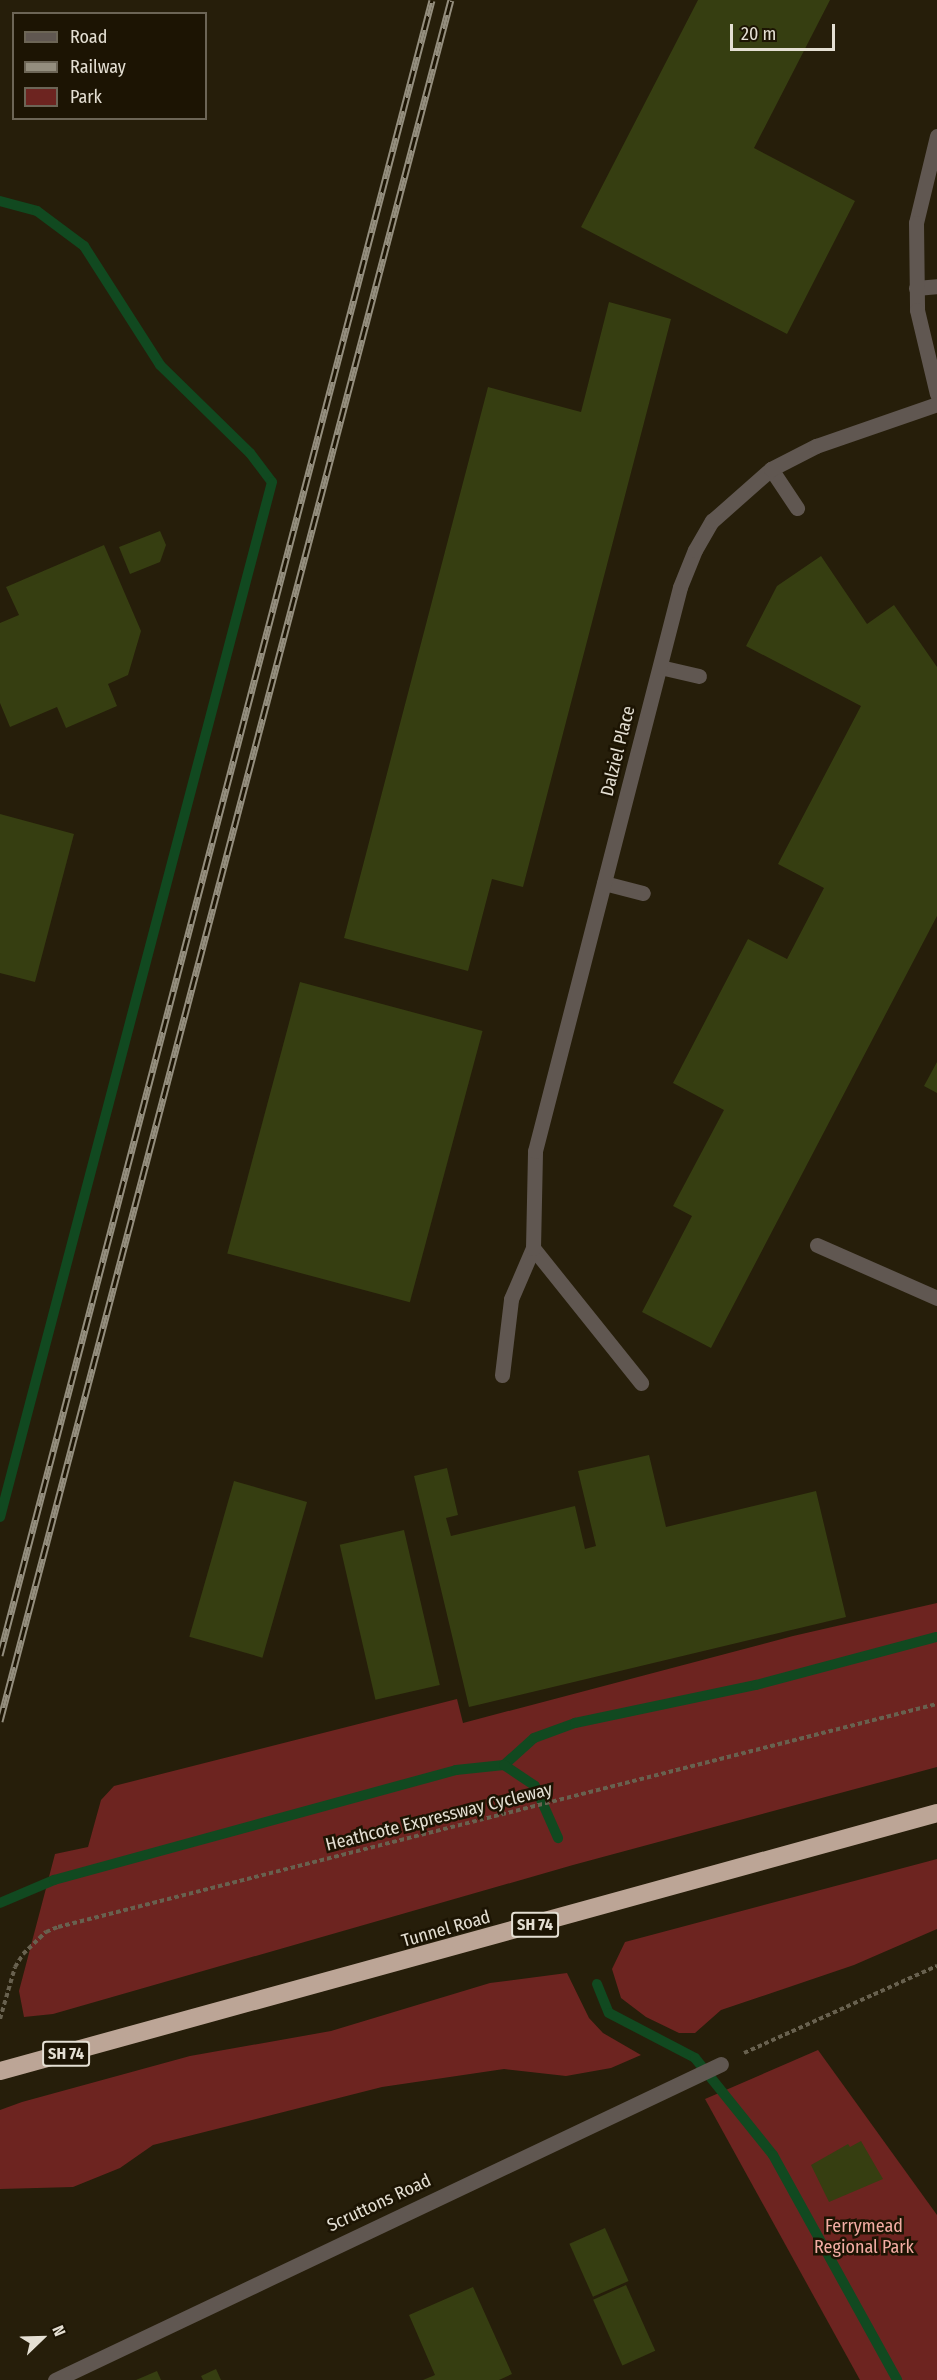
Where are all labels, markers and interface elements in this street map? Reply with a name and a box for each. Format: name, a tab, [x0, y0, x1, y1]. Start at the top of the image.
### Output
legend	[12, 12, 207, 120]
scale bar	[733, 12, 838, 50]
text: 20 m	[741, 23, 776, 45]
text: Road	[70, 26, 107, 48]
text: Railway	[70, 56, 126, 78]
text: Park	[70, 86, 102, 108]
street label: Dalziel Place	[596, 704, 640, 798]
street label: Heathcote Expressway Cycleway	[323, 1778, 555, 1856]
street label: Tunnel Road	[399, 1906, 493, 1952]
road number: SH 74	[511, 1912, 559, 1938]
road number: SH 74	[42, 2041, 90, 2067]
street label: Scruttons Road	[324, 2170, 434, 2236]
park label: Ferrymead Regional Park	[814, 2216, 914, 2258]
north arrow	[12, 2308, 72, 2368]
text: N	[48, 2323, 70, 2339]

